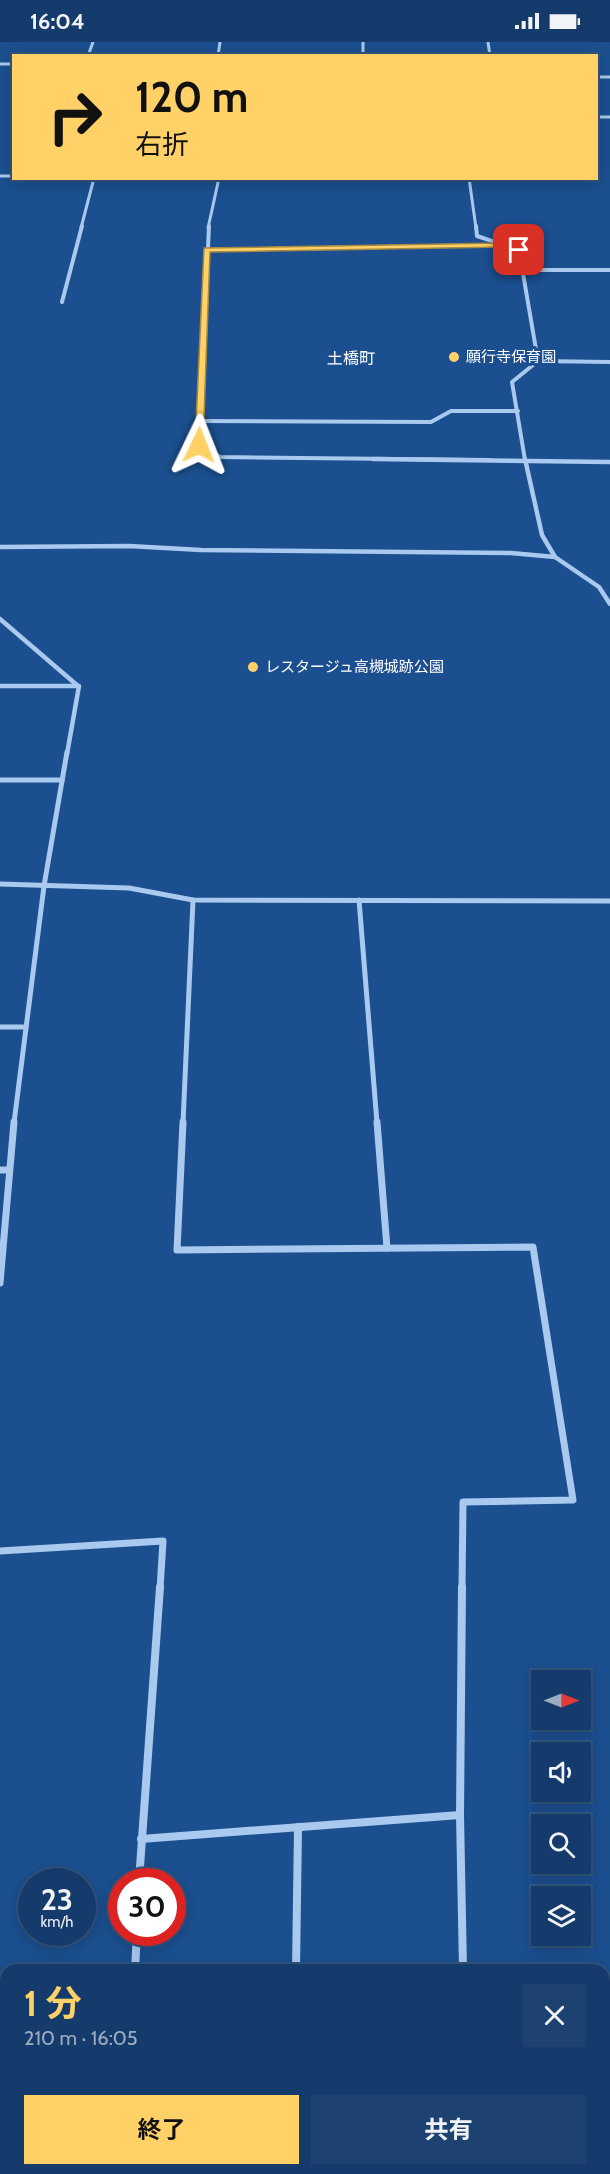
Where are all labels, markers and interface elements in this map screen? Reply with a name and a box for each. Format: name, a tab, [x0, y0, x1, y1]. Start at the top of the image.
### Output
text: 16:04	[30, 8, 85, 35]
text: 120 m	[135, 71, 248, 123]
icon: right	[36, 78, 114, 156]
text: 右折	[135, 128, 189, 161]
pin	[493, 224, 544, 275]
icon: arrive	[502, 233, 535, 266]
place label: 願行寺保育園	[466, 348, 556, 366]
district label: 土橋町	[327, 349, 375, 368]
marker: 願行寺保育園	[447, 350, 461, 364]
position arrow	[167, 413, 231, 477]
place label: レスタージュ高槻城跡公園	[265, 658, 444, 676]
marker: レスタージュ高槻城跡公園	[246, 660, 260, 674]
north arrow	[531, 1670, 591, 1730]
map controls	[531, 1670, 591, 1946]
button: sound	[531, 1742, 591, 1802]
button: search	[531, 1814, 591, 1874]
speed limit sign: 30	[108, 1868, 186, 1946]
text: 23	[41, 1881, 73, 1918]
button: layers	[531, 1886, 591, 1946]
text: km/h	[41, 1913, 73, 1931]
text: 1 分	[24, 1981, 81, 2025]
button: close	[523, 1984, 586, 2047]
text: 210 m · 16:05	[24, 2026, 138, 2050]
button: 終了	[24, 2095, 299, 2164]
button: 共有	[311, 2095, 586, 2164]

